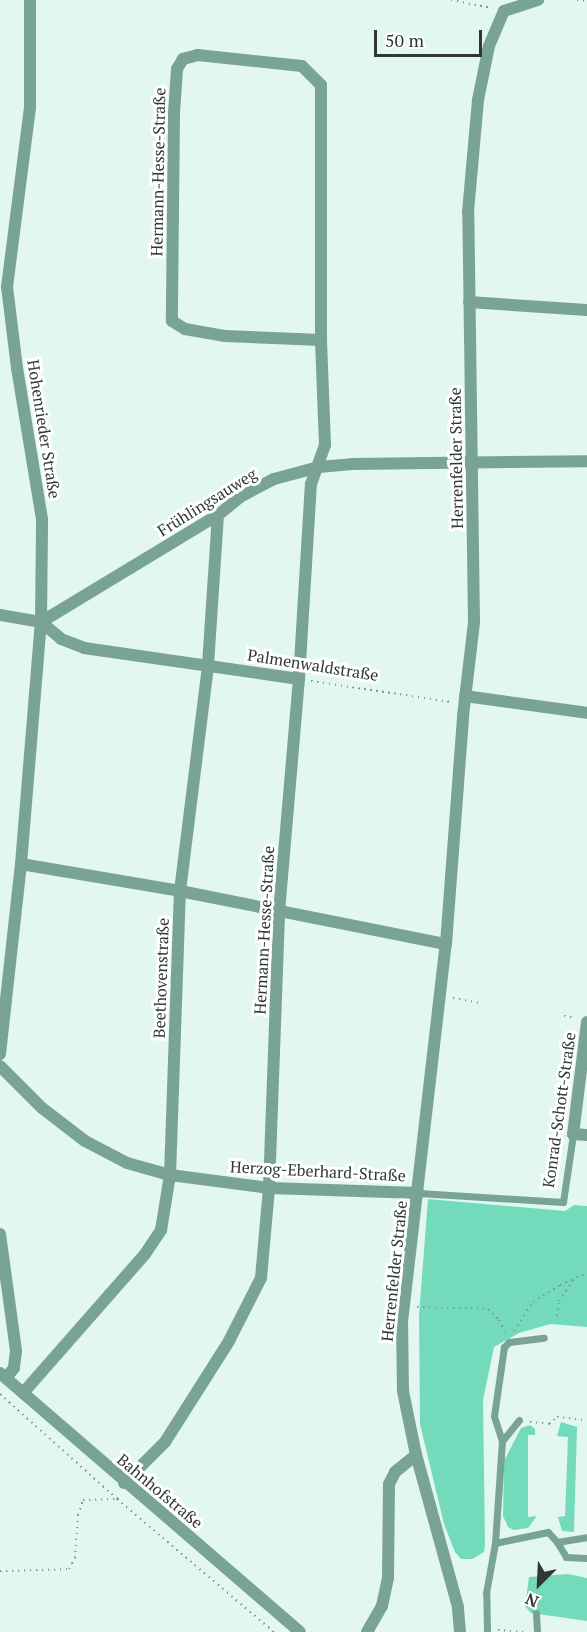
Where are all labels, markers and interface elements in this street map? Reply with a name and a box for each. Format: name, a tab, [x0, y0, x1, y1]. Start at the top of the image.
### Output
scale bar	[377, 18, 485, 56]
text: 50 m	[385, 28, 424, 52]
street label: Hermann-Hesse-Straße	[147, 87, 169, 257]
street label: Hohenrieder Straße	[24, 358, 64, 500]
street label: Herrenfelder Straße	[445, 387, 467, 529]
street label: Frühlingsauweg	[154, 464, 260, 540]
street label: Palmenwaldstraße	[246, 645, 380, 685]
street label: Hermann-Hesse-Straße	[250, 845, 278, 1015]
street label: Beethovenstraße	[149, 917, 173, 1039]
street label: Konrad-Schott-Straße	[539, 1031, 579, 1189]
street label: Herzog-Eberhard-Straße	[230, 1157, 406, 1185]
street label: Herrenfelder Straße	[377, 1200, 411, 1342]
street label: Bahnhofstraße	[113, 1450, 207, 1532]
north arrow	[509, 1554, 569, 1614]
text: N	[522, 1588, 542, 1613]

